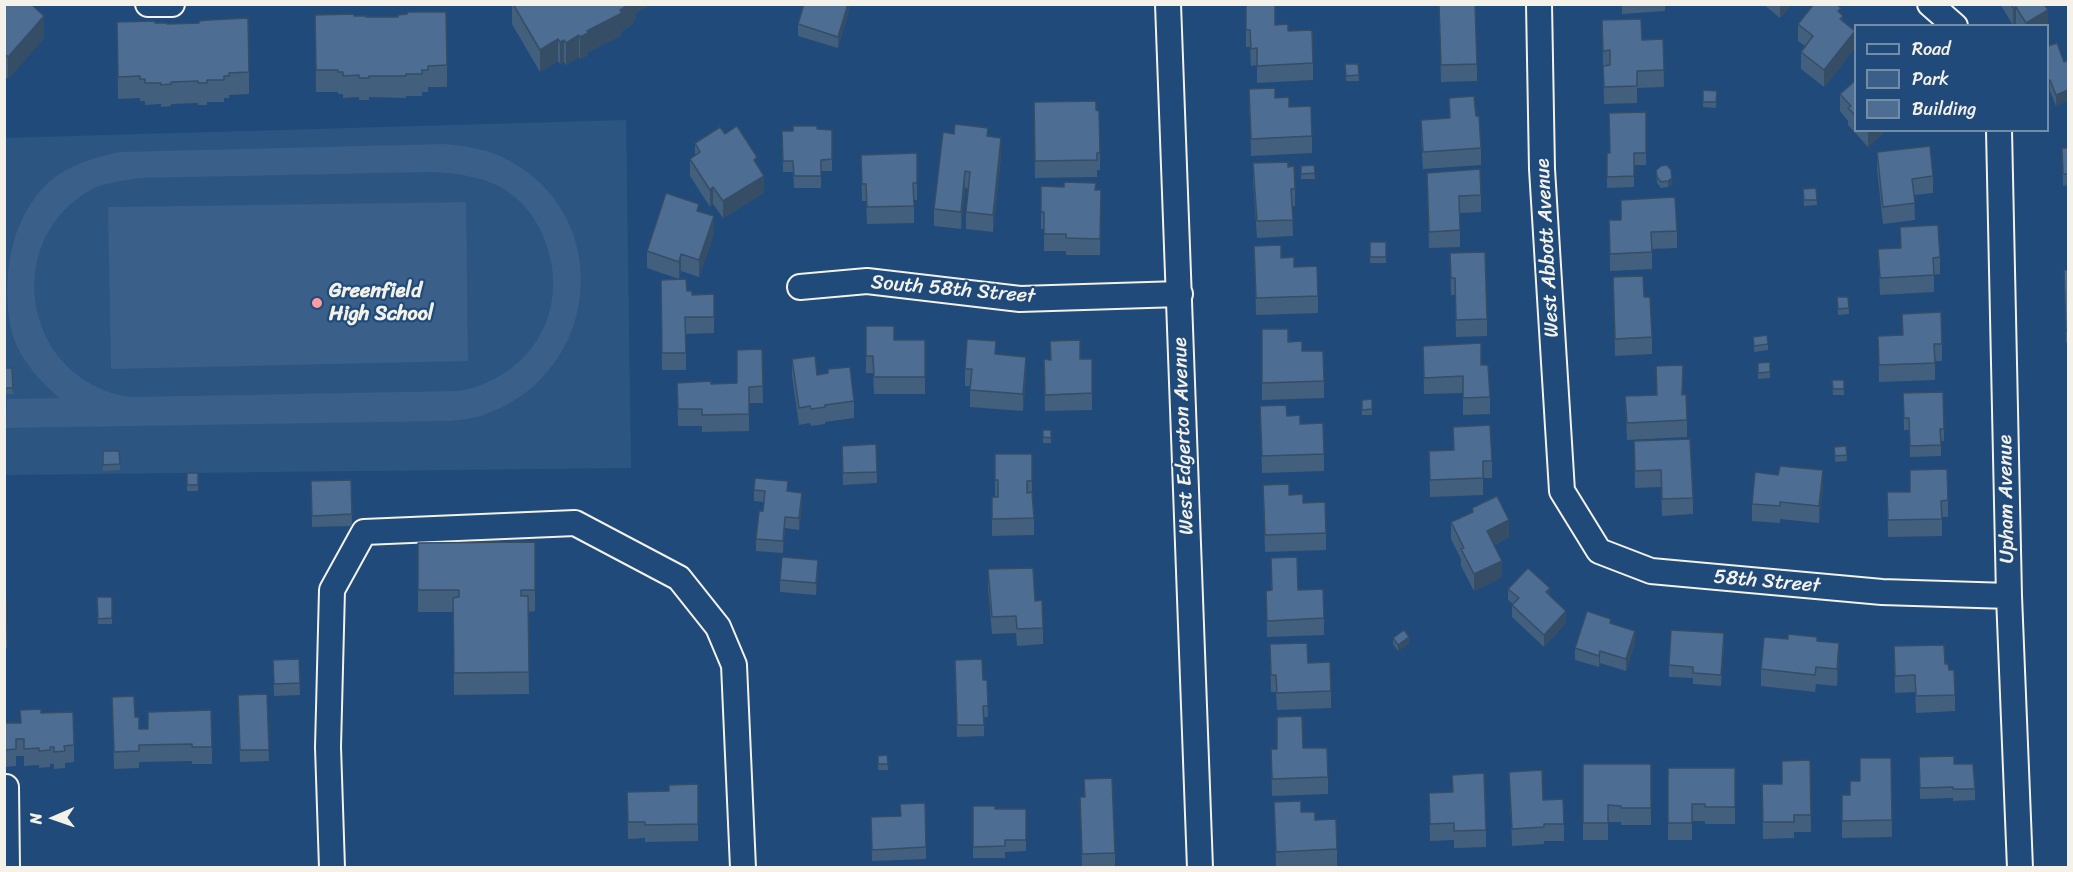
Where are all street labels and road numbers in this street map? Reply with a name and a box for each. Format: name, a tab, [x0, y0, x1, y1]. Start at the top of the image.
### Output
street label: West Abbott Avenue	[1531, 158, 1565, 338]
street label: South 58th Street	[870, 271, 1036, 309]
street label: West Edgerton Avenue	[1169, 337, 1199, 535]
street label: Upham Avenue	[1994, 434, 2020, 564]
street label: 58th Street	[1713, 565, 1821, 599]

